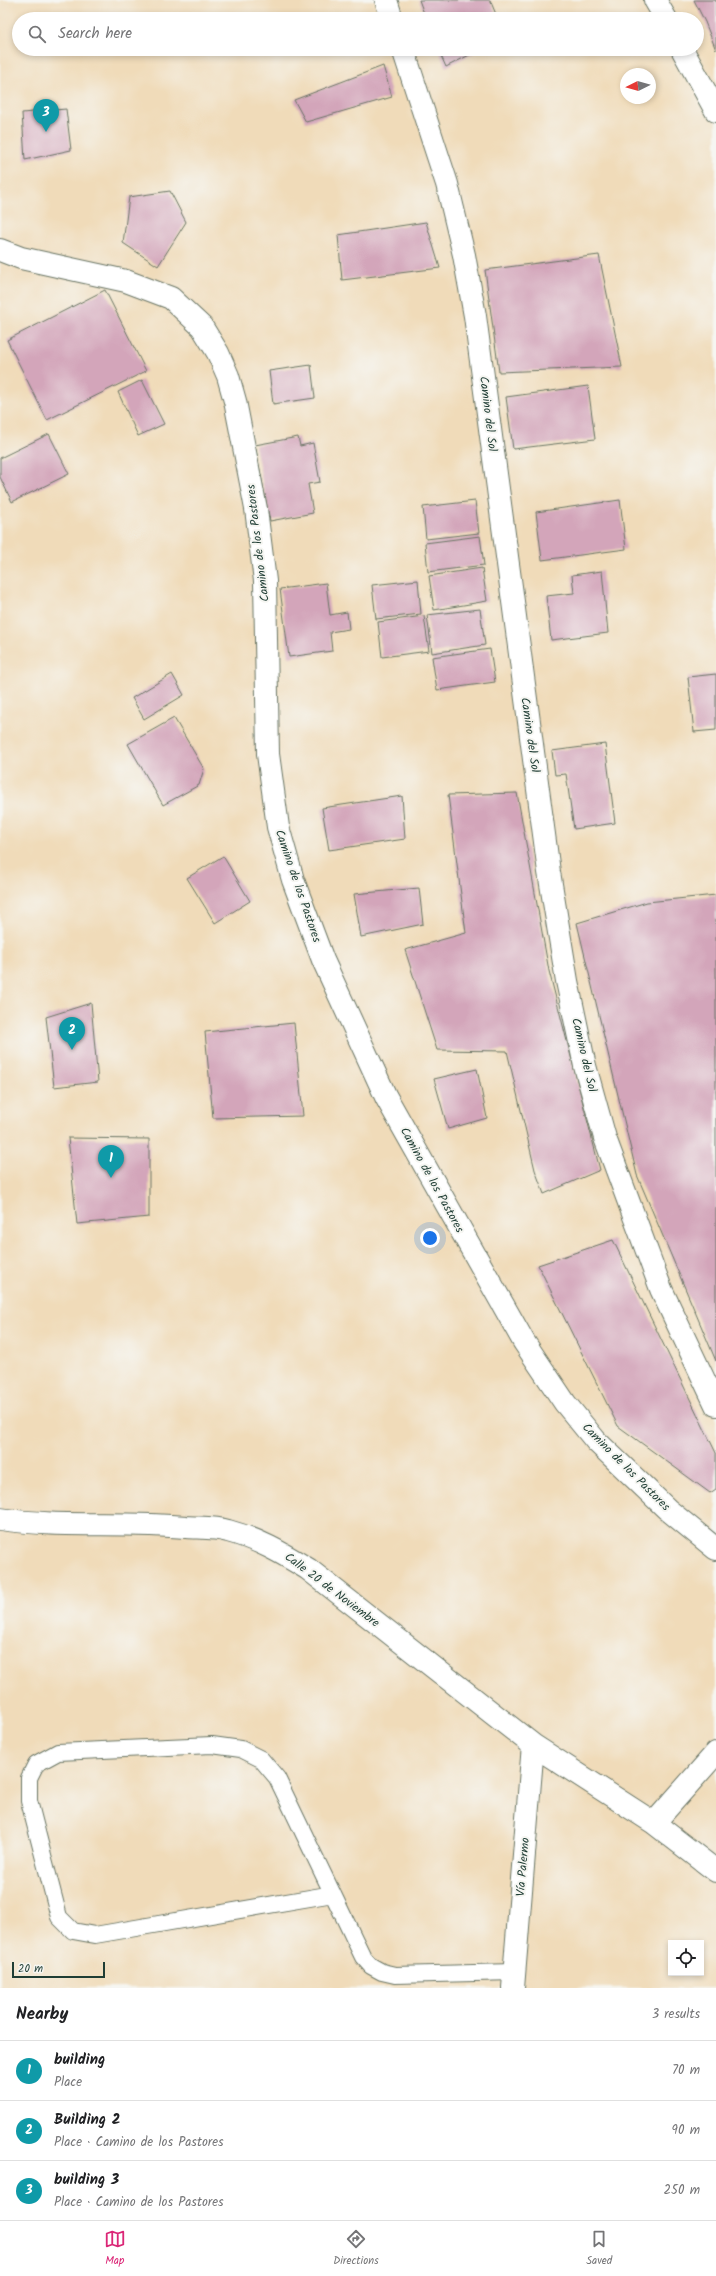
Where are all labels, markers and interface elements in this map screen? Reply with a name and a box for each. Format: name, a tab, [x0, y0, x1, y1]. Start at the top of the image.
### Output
search box	[12, 12, 704, 56]
text: Search here	[58, 22, 132, 46]
icon: search	[26, 23, 48, 45]
north arrow	[620, 68, 656, 104]
pin: 3	[33, 99, 59, 132]
street label: Camino del Sol	[474, 375, 502, 453]
street label: Camino de los Pastores	[241, 483, 275, 603]
street label: Camino del Sol	[515, 696, 545, 774]
street label: Camino de los Pastores	[270, 827, 326, 945]
street label: Camino del Sol	[566, 1016, 602, 1094]
pin: 2	[59, 1017, 85, 1050]
street label: Camino de los Pastores	[395, 1124, 469, 1236]
pin: 1	[98, 1145, 124, 1178]
your location	[420, 1228, 440, 1248]
street label: Camino de los Pastores	[577, 1418, 675, 1516]
street label: Calle 20 de Noviembre	[280, 1548, 384, 1633]
street label: Vía Palermo	[511, 1837, 535, 1897]
map controls	[668, 1940, 704, 1976]
button: locate	[668, 1940, 704, 1976]
scale bar	[12, 1960, 105, 1979]
text: 20 m	[18, 1960, 43, 1978]
text: Nearby	[16, 2001, 68, 2028]
text: 3 results	[652, 2004, 700, 2025]
text: building	[54, 2048, 105, 2072]
text: 1	[27, 2060, 31, 2081]
text: 70 m	[672, 2060, 700, 2081]
text: Place	[54, 2072, 82, 2093]
text: Building 2	[54, 2108, 121, 2132]
text: 2	[25, 2120, 33, 2141]
text: 90 m	[672, 2120, 700, 2141]
text: Place · Camino de los Pastores	[54, 2132, 224, 2153]
text: building 3	[54, 2168, 119, 2192]
text: 3	[25, 2180, 33, 2201]
text: 250 m	[663, 2180, 700, 2201]
text: Place · Camino de los Pastores	[54, 2192, 224, 2213]
tab: Map	[104, 2228, 126, 2270]
tab: Directions	[333, 2228, 379, 2270]
tab: Saved	[586, 2228, 612, 2270]

